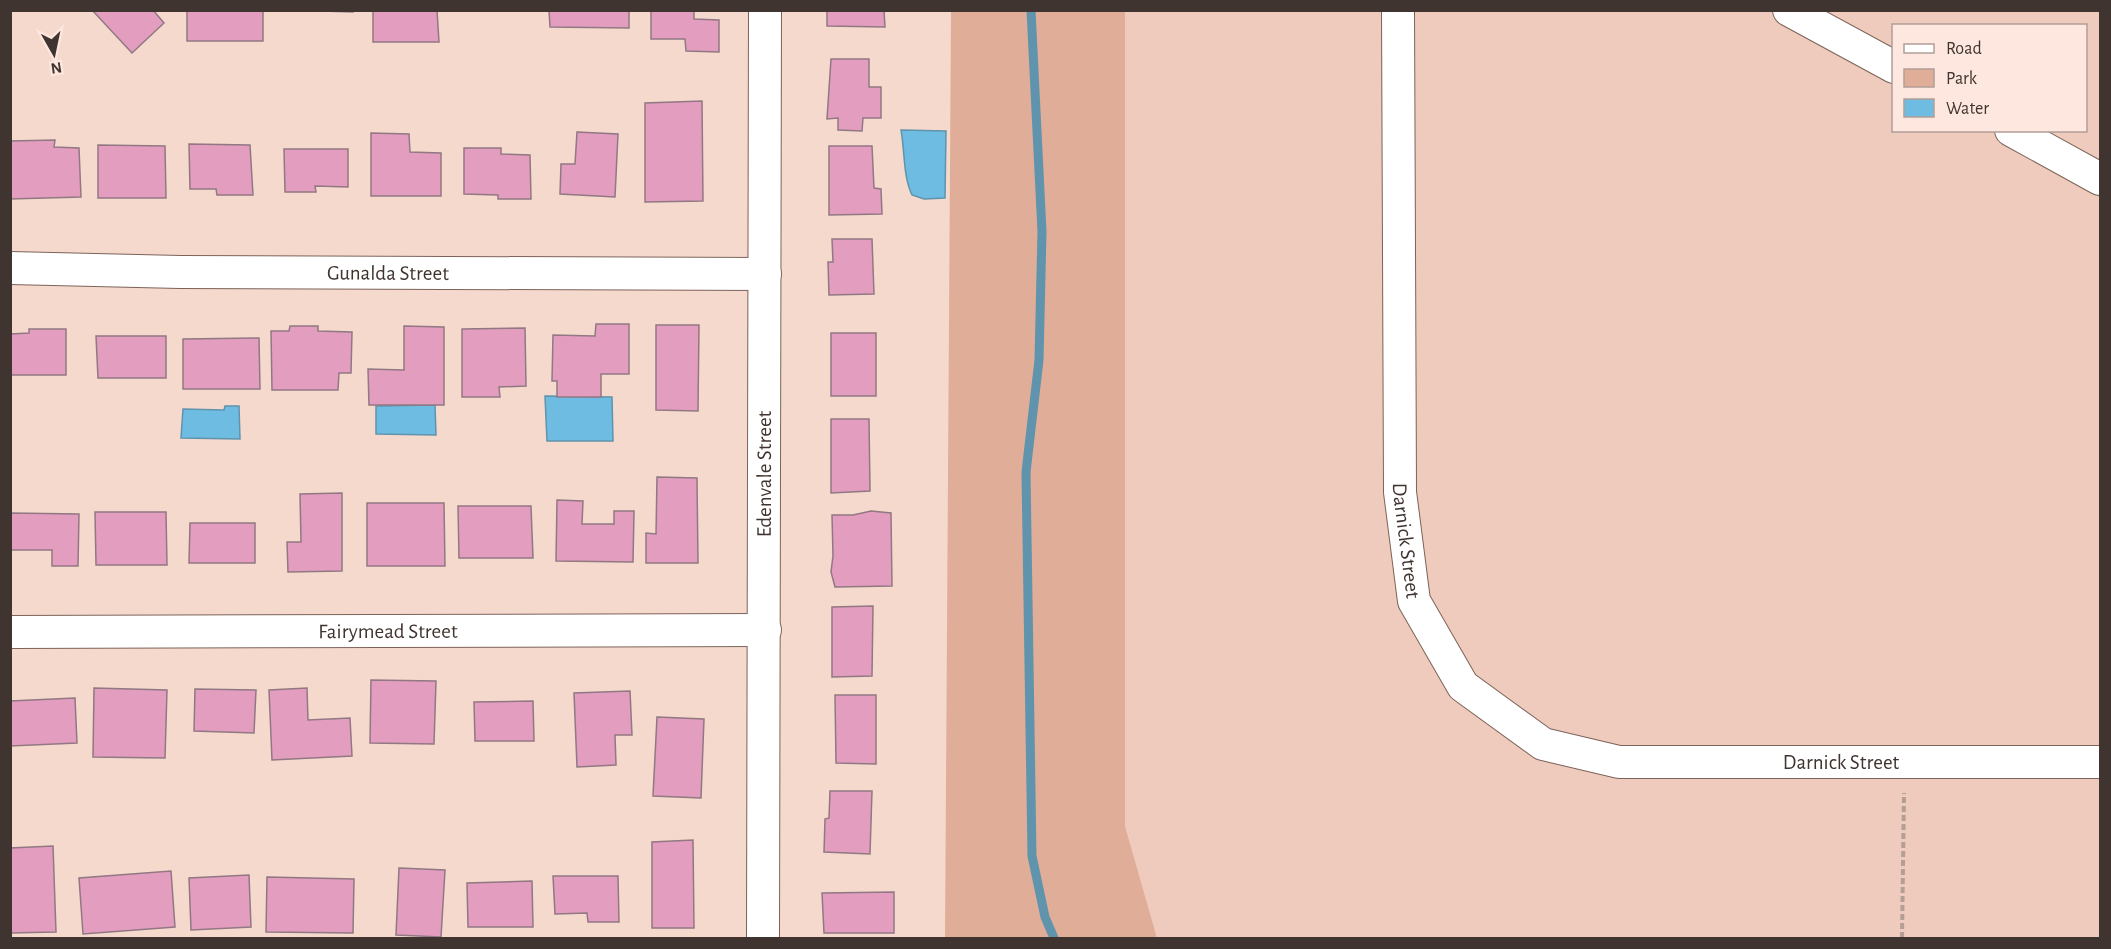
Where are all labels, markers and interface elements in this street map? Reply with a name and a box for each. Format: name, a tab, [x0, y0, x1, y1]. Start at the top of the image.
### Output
north arrow	[24, 24, 84, 84]
legend	[1892, 24, 2087, 132]
text: Road	[1946, 40, 1982, 58]
text: N	[49, 59, 63, 77]
text: Park	[1946, 70, 1978, 88]
text: Water	[1946, 100, 1989, 118]
street label: Gunalda Street	[327, 263, 449, 284]
street label: Edenvale Street	[754, 410, 775, 537]
street label: Darnick Street	[1389, 483, 1424, 600]
street label: Fairymead Street	[318, 621, 458, 642]
street label: Darnick Street	[1783, 752, 1900, 773]

